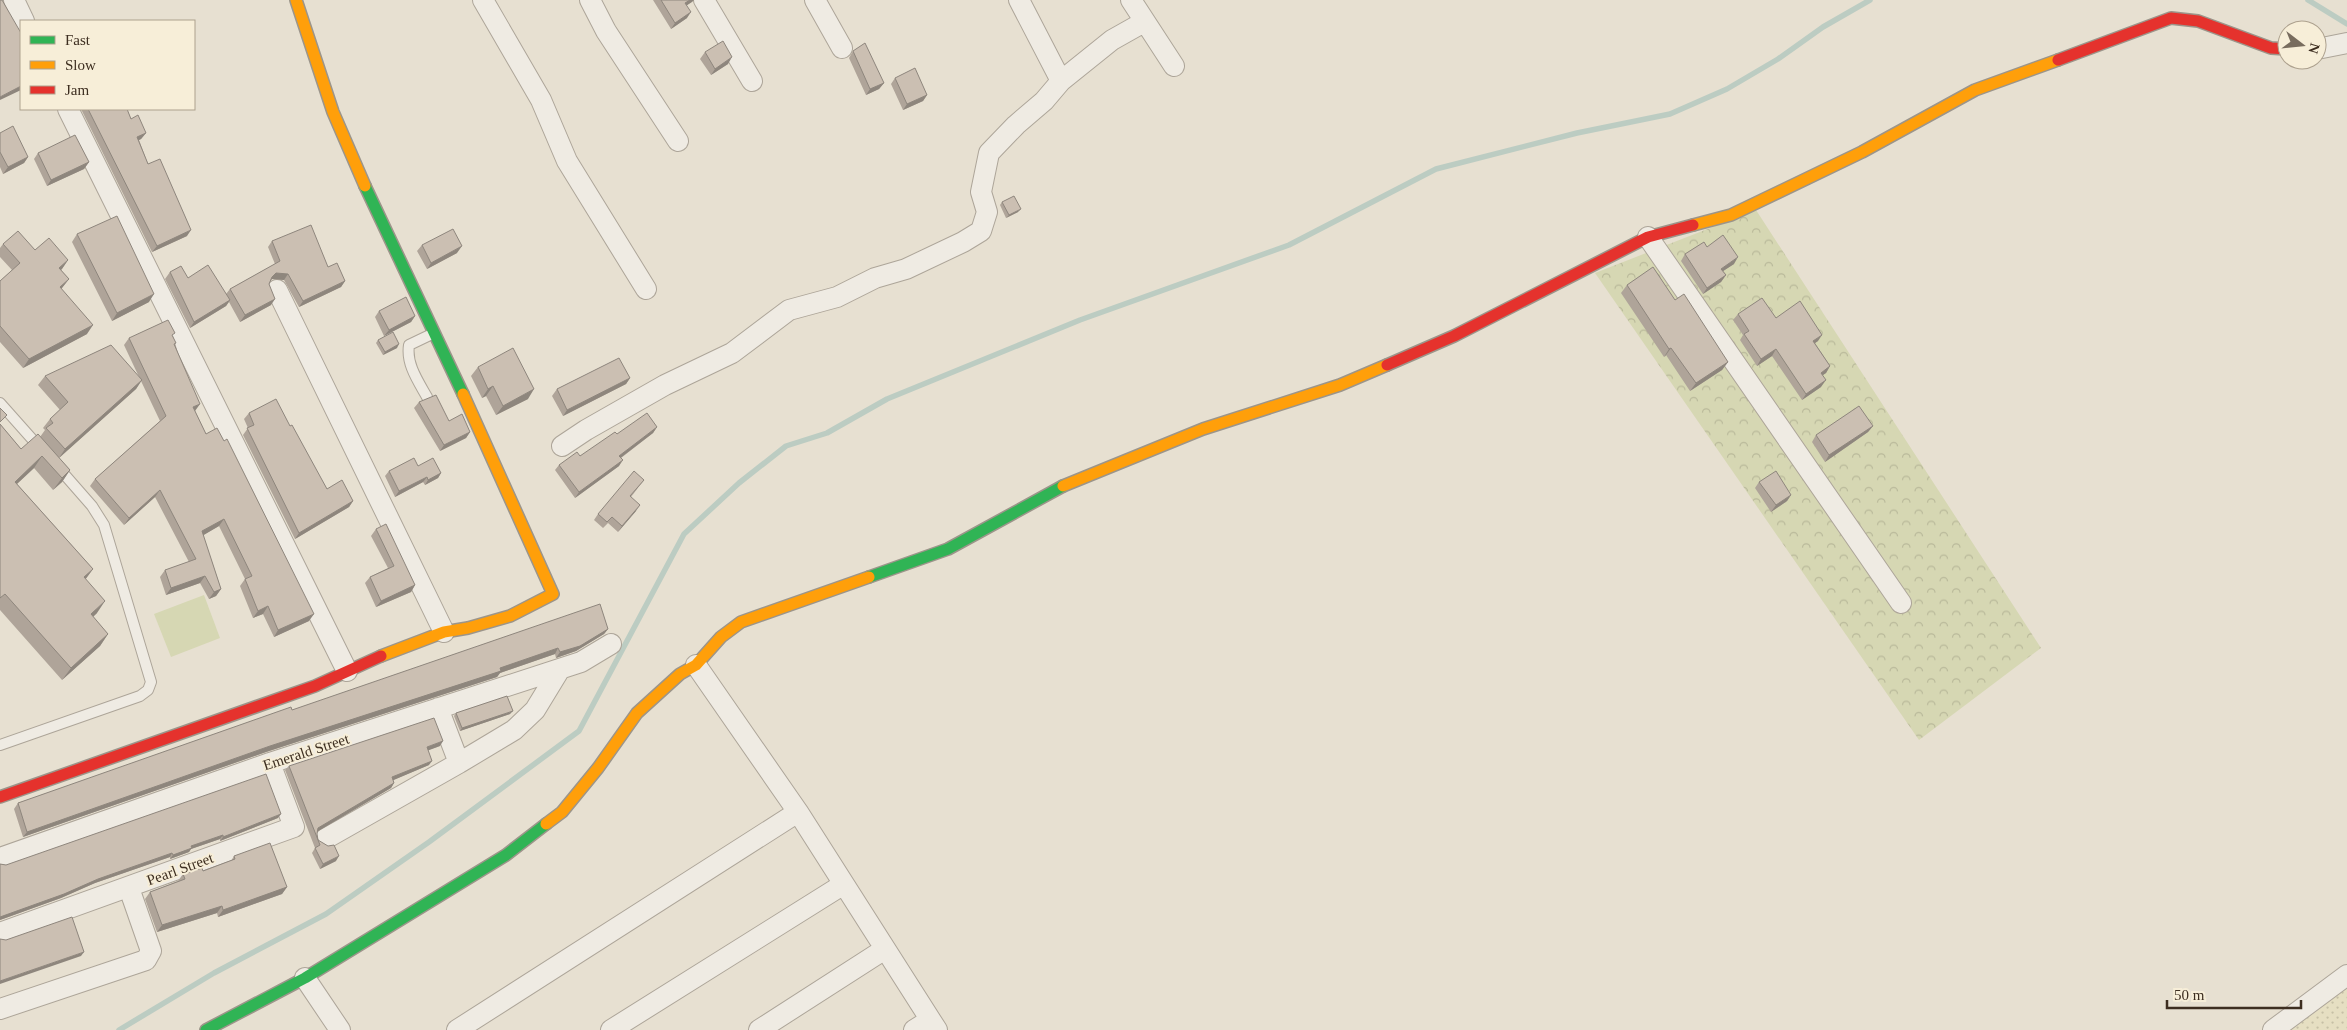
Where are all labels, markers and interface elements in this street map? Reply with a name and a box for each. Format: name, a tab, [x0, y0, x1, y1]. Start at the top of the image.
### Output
legend	[20, 20, 195, 110]
north arrow	[2277, 20, 2327, 70]
text: Fast	[65, 32, 91, 48]
text: N	[2305, 42, 2323, 55]
text: Slow	[65, 57, 96, 73]
text: Jam	[65, 82, 89, 98]
street label: Emerald Street	[261, 730, 352, 773]
street label: Pearl Street	[145, 849, 216, 888]
scale bar	[2167, 978, 2301, 1010]
text: 50 m	[2174, 987, 2205, 1003]

